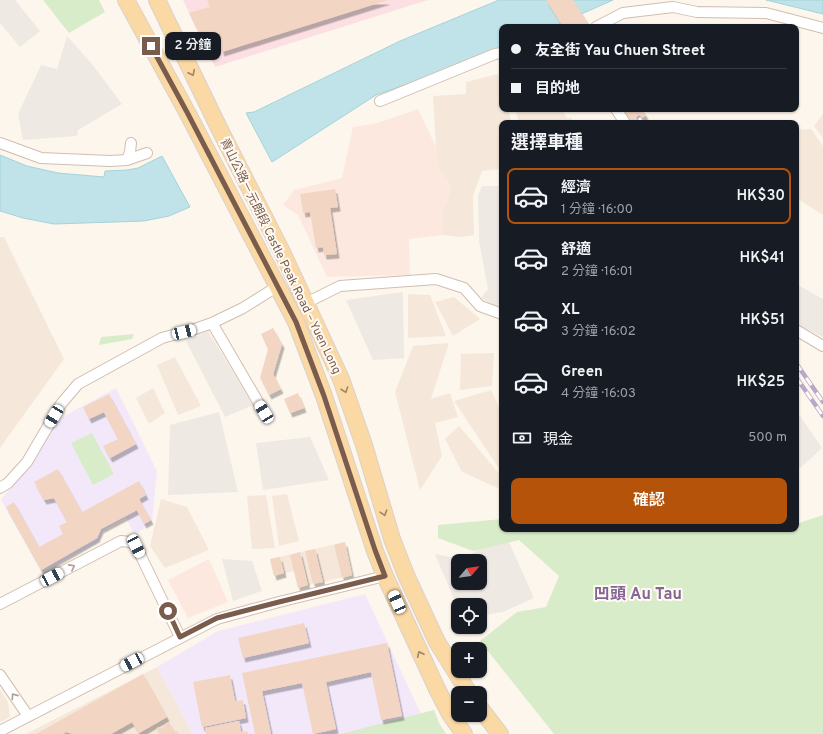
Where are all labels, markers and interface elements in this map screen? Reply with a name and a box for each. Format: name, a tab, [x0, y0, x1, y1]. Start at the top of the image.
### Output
callout: 2 分鐘	[165, 32, 221, 60]
route end	[142, 37, 160, 55]
text: 2 分鐘	[174, 38, 212, 54]
text: 友全街 Yau Chuen Street	[535, 42, 705, 61]
one-way arrow	[187, 69, 195, 76]
text: 目的地	[535, 80, 580, 99]
text: 選擇車種	[511, 132, 583, 155]
street label: 青山公路－元朗段 Castle Peak Road – Yuen Long	[216, 136, 344, 377]
icon: car	[513, 178, 549, 214]
text: 經濟	[561, 179, 591, 198]
text: HK$30	[736, 187, 785, 206]
text: 1 分鐘 · 16:00	[561, 202, 633, 218]
icon: car	[513, 240, 549, 276]
text: 舒適	[561, 241, 591, 260]
text: HK$41	[740, 249, 785, 268]
text: 2 分鐘 · 16:01	[561, 264, 633, 280]
text: XL	[561, 301, 579, 320]
icon: car	[513, 302, 549, 338]
text: HK$51	[740, 311, 785, 330]
car	[171, 323, 197, 341]
text: 3 分鐘 · 16:02	[561, 324, 636, 340]
text: Green	[561, 363, 603, 382]
icon: car	[513, 364, 549, 400]
text: HK$25	[737, 373, 785, 392]
one-way arrow	[340, 386, 348, 393]
text: 4 分鐘 · 16:03	[561, 386, 636, 402]
car	[253, 399, 275, 425]
car	[43, 403, 65, 429]
icon: cash	[511, 427, 533, 449]
text: 500 m	[748, 430, 787, 446]
text: 現金	[543, 431, 573, 450]
button: 確認	[511, 478, 787, 524]
one-way arrow	[379, 510, 388, 517]
car	[125, 533, 147, 559]
north arrow	[451, 554, 487, 590]
map controls	[451, 554, 487, 722]
one-way arrow	[68, 564, 75, 571]
car	[39, 566, 65, 588]
district label: 凹頭 Au Tau	[594, 585, 682, 605]
car	[387, 589, 407, 615]
button: locate	[451, 598, 487, 634]
route start	[159, 602, 177, 620]
button: +	[451, 642, 487, 678]
car	[119, 651, 145, 673]
one-way arrow	[417, 651, 425, 659]
button: −	[451, 686, 487, 722]
one-way arrow	[12, 693, 19, 700]

